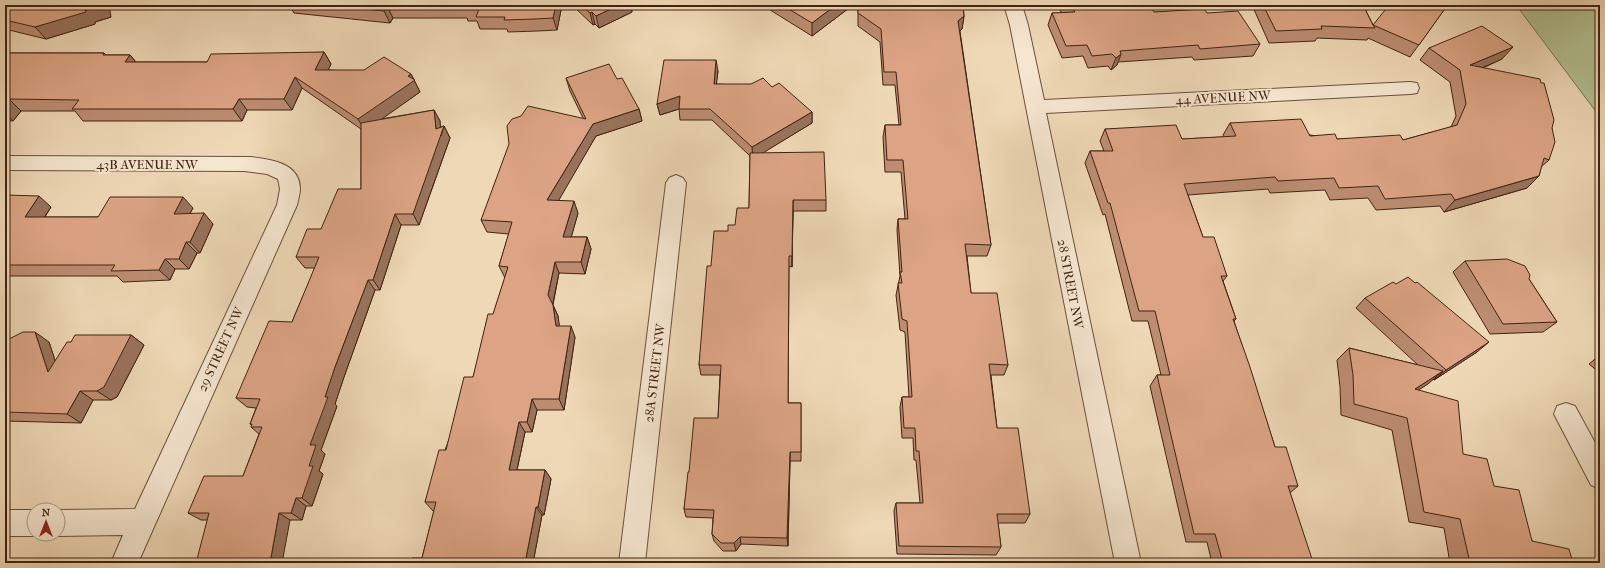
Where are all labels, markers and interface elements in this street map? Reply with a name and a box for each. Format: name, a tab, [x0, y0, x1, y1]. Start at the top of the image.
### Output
street label: 44 AVENUE NW	[1175, 87, 1272, 107]
street label: 43B AVENUE NW	[96, 157, 199, 172]
street label: 28 STREET NW	[1054, 238, 1087, 331]
street label: 29 STREET NW	[194, 304, 247, 394]
street label: 28A STREET NW	[641, 322, 668, 423]
north arrow	[26, 502, 66, 542]
text: N	[42, 506, 51, 519]

